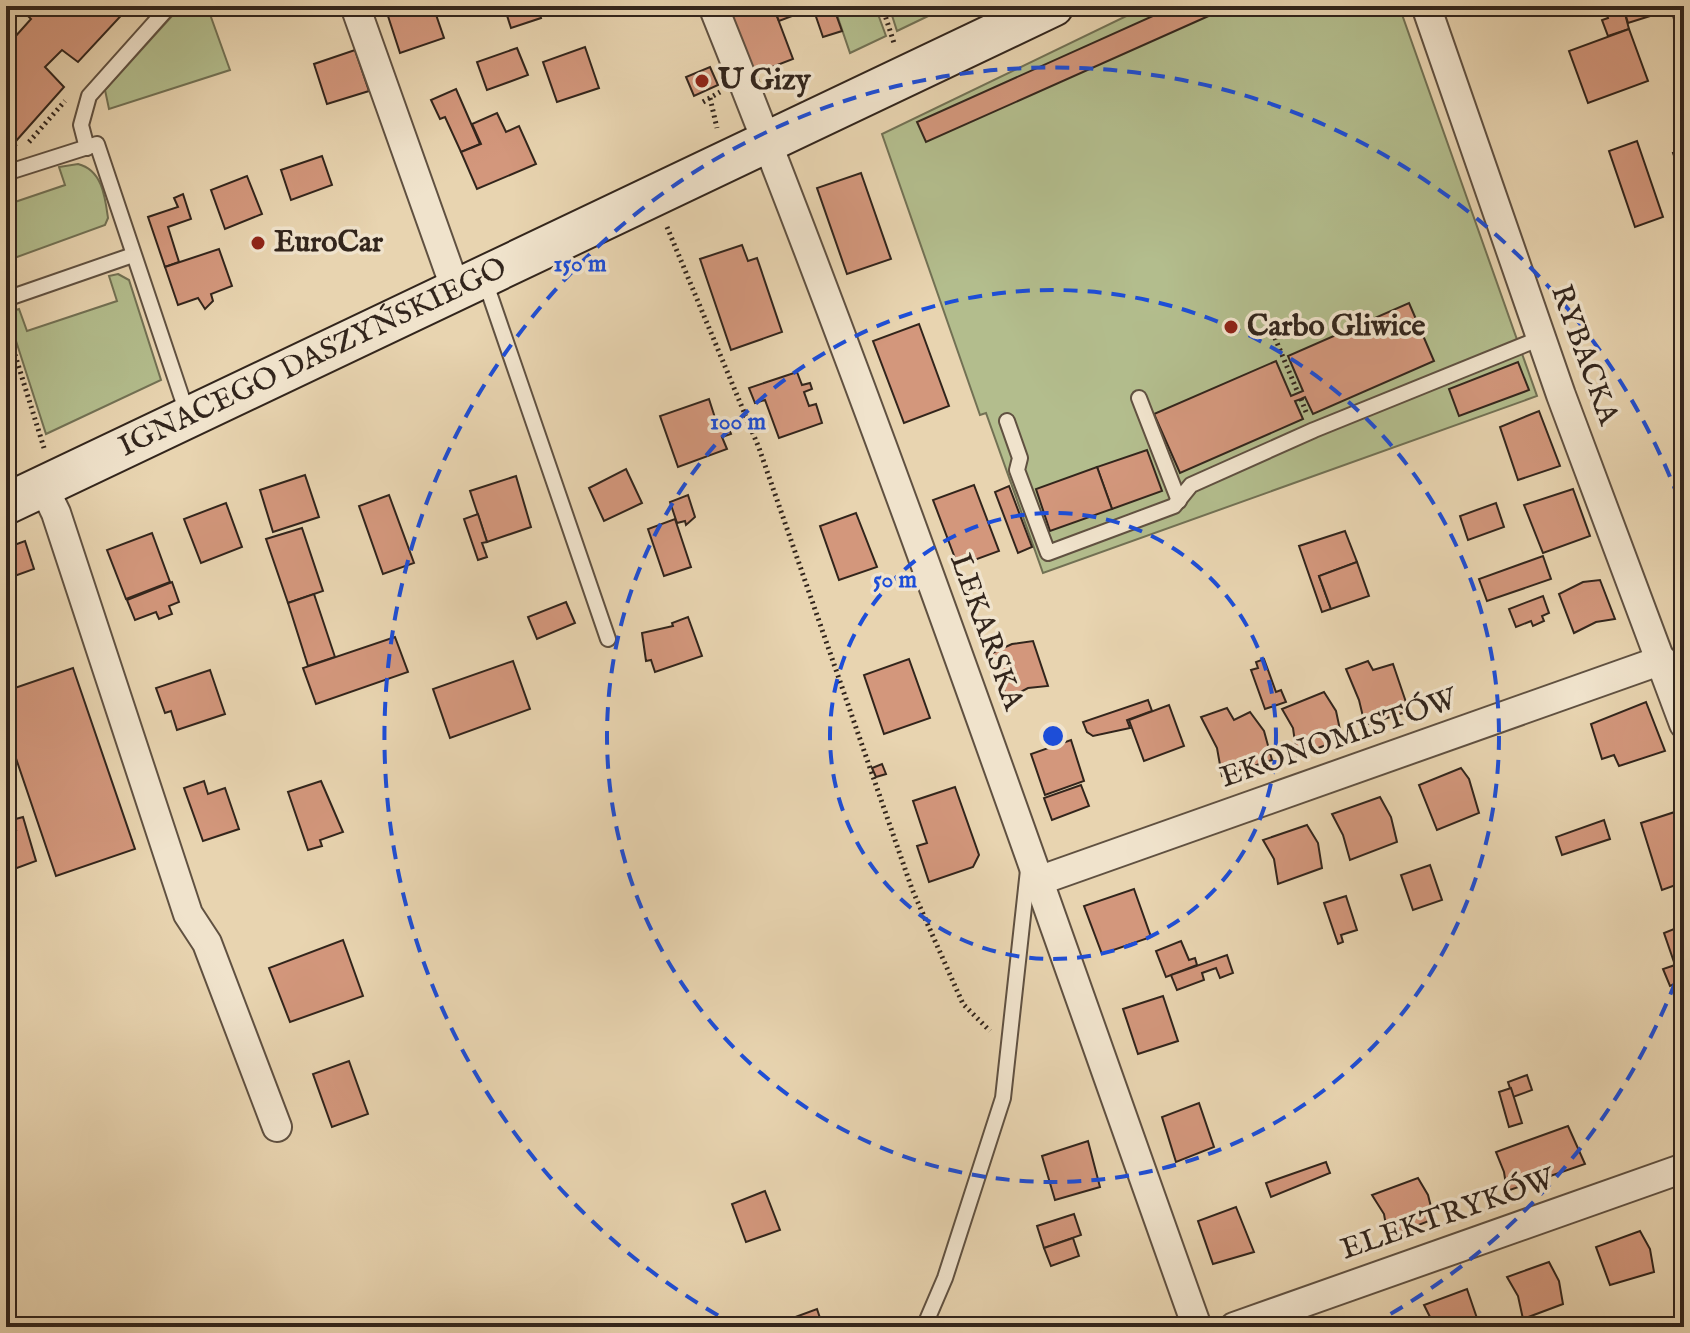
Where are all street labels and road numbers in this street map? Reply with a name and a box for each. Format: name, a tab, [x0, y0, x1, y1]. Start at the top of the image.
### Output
street label: IGNACEGO DASZYŃSKIEGO	[113, 249, 513, 466]
street label: RYBACKA	[1541, 280, 1627, 431]
street label: LEKARSKA	[940, 548, 1032, 716]
street label: EKONOMISTÓW	[1216, 680, 1464, 797]
street label: ELEKTRYKÓW	[1336, 1160, 1561, 1269]

